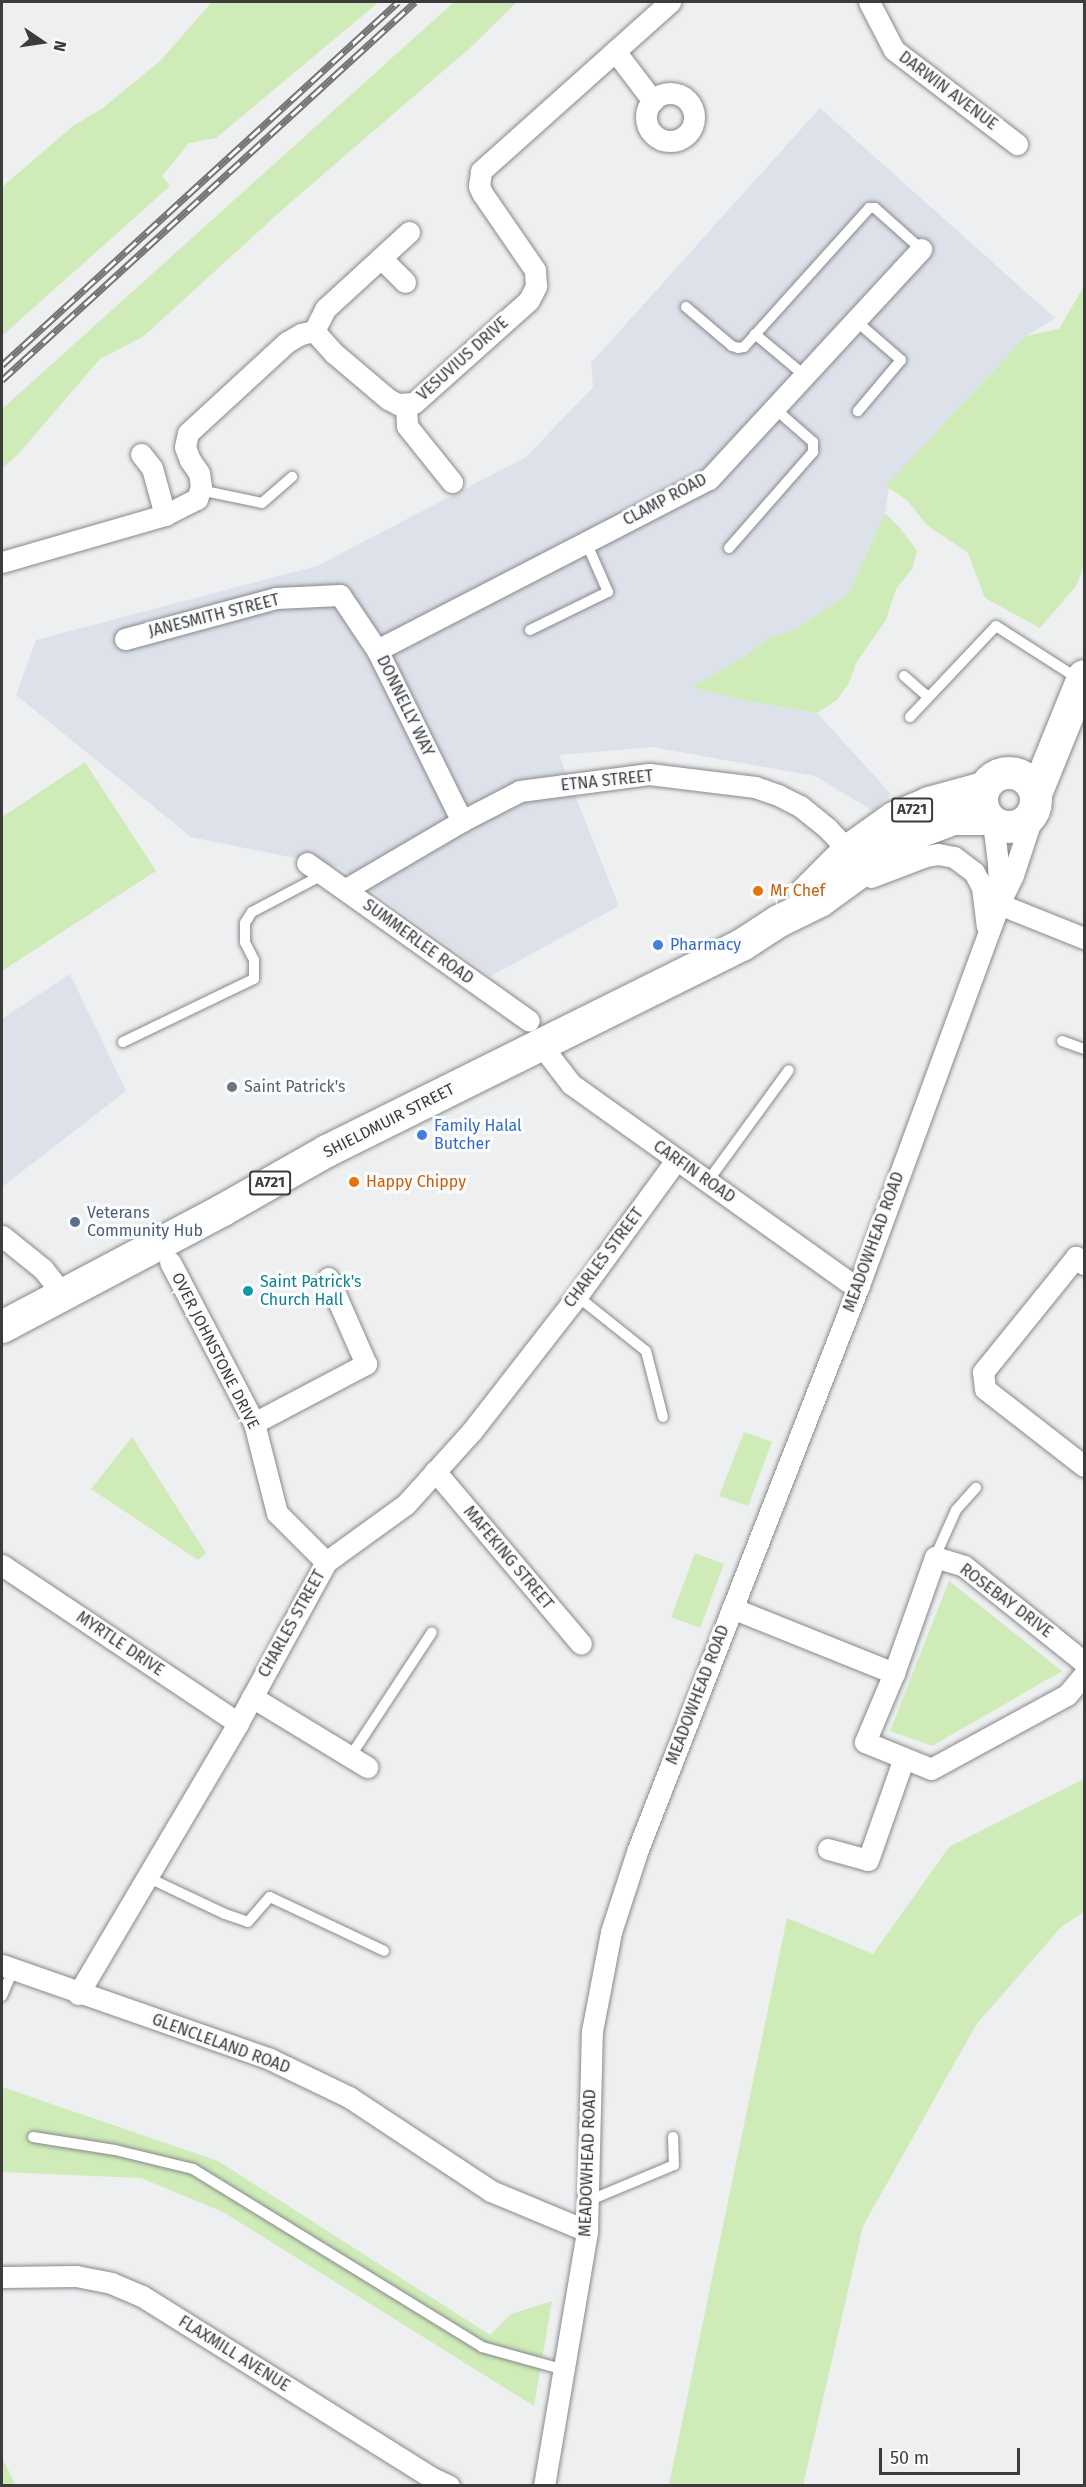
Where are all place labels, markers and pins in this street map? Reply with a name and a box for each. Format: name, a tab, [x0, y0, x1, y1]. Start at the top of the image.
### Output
place label: Mr Chef	[770, 881, 825, 901]
marker: Mr Chef	[751, 884, 765, 898]
place label: Pharmacy	[670, 935, 741, 955]
marker: Pharmacy	[651, 938, 665, 952]
place label: Saint Patrick's	[244, 1077, 346, 1097]
marker: Saint Patrick's	[225, 1080, 239, 1094]
place label: Family Halal Butcher	[434, 1116, 522, 1154]
marker: Family Halal Butcher	[415, 1128, 429, 1142]
place label: Happy Chippy	[366, 1172, 466, 1192]
marker: Happy Chippy	[347, 1175, 361, 1189]
place label: Veterans Community Hub	[87, 1203, 203, 1241]
marker: Veterans Community Hub	[68, 1215, 82, 1229]
place label: Saint Patrick's Church Hall	[260, 1272, 362, 1310]
marker: Saint Patrick's Church Hall	[241, 1284, 255, 1298]

